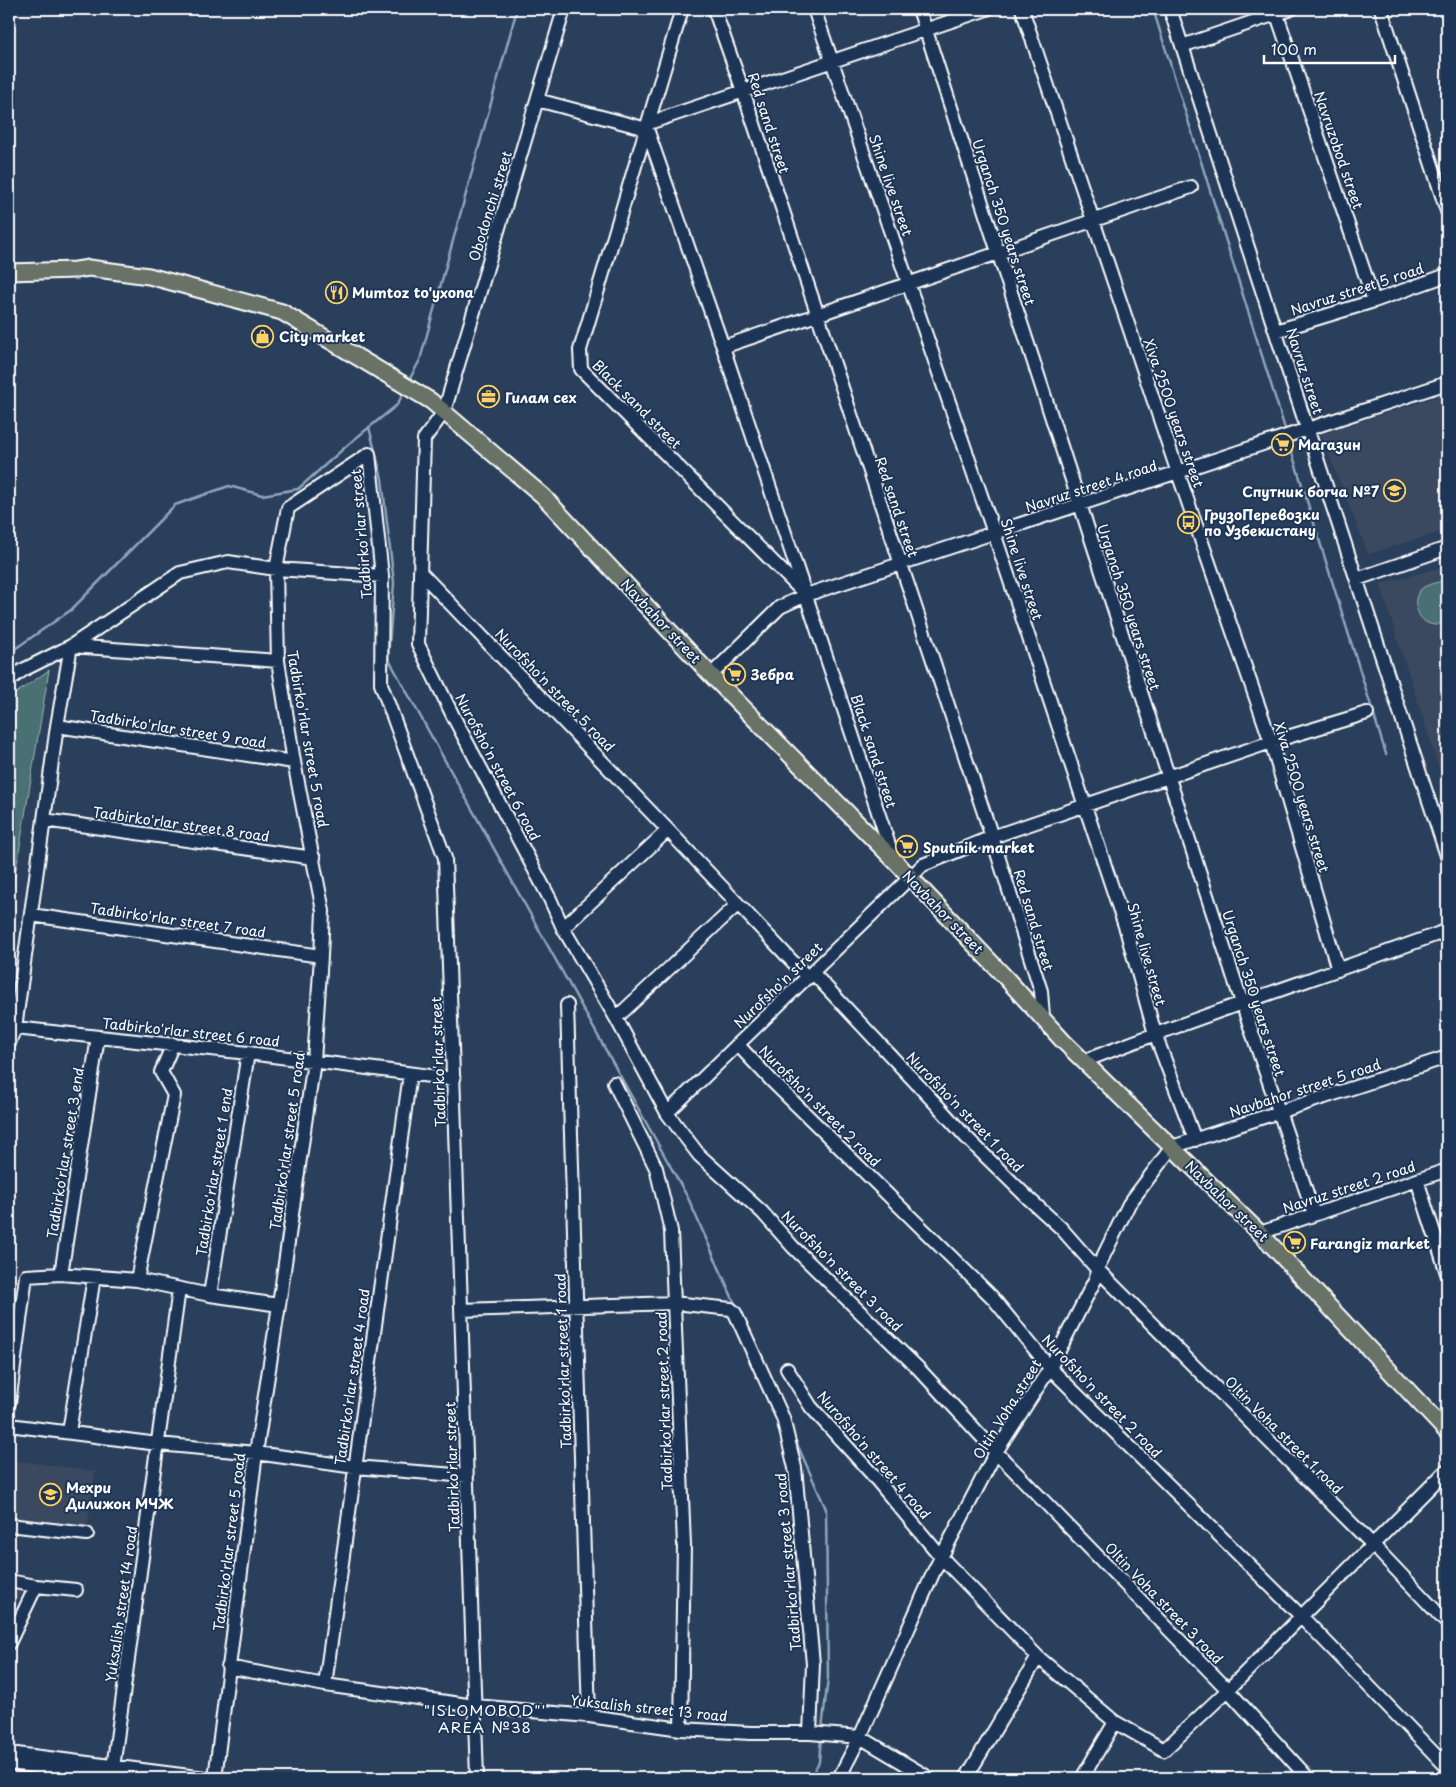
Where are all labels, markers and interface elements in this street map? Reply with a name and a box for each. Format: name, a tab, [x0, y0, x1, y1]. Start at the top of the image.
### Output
scale bar	[1264, 32, 1395, 64]
text: 100 m	[1271, 37, 1317, 60]
street label: Red sand street	[743, 70, 795, 176]
street label: Navruzobod street	[1309, 88, 1369, 212]
street label: Shine live street	[864, 131, 918, 239]
street label: Urganch 350 years street	[967, 136, 1041, 308]
street label: Obodonchi street	[463, 148, 517, 264]
street label: Navruz street 5 road	[1288, 258, 1426, 320]
restaurant icon: Mumtoz to'yxona	[324, 280, 348, 304]
place label: Mumtoz to'yxona	[352, 282, 475, 303]
shop icon: City market	[251, 324, 275, 348]
street label: Navruz street	[1281, 325, 1329, 417]
place label: City market	[279, 326, 365, 347]
street label: Xiva 2500 years street	[1139, 336, 1209, 491]
street label: Black sand street	[588, 355, 687, 454]
office icon: Гилам сех	[477, 385, 501, 409]
place label: Гилам сех	[505, 387, 577, 408]
supermarket icon: Магазин	[1270, 432, 1294, 456]
place label: Магазин	[1298, 434, 1361, 455]
street label: Red sand street	[870, 454, 924, 560]
street label: Navruz street 4 road	[1022, 455, 1160, 517]
street label: Tadbirko'rlar street	[345, 468, 377, 600]
school or university icon: Спутник богча №7	[1383, 479, 1407, 503]
place label: Спутник богча №7	[1242, 481, 1380, 502]
place label: ГрузоПеревозки по Узбекистану	[1204, 504, 1320, 541]
bus stop icon: ГрузоПеревозки по Узбекистану	[1176, 510, 1200, 534]
street label: Shine live street	[996, 515, 1049, 623]
street label: Urganch 350 years street	[1092, 521, 1166, 693]
street label: Navbahor street	[616, 574, 706, 668]
street label: Nurofsho'n street 5 road	[490, 624, 620, 756]
street label: Tadbirko'rlar street 5 road	[282, 649, 334, 829]
supermarket icon: Зебра	[723, 662, 747, 686]
place label: Зебра	[750, 664, 795, 685]
street label: Nurofsho'n street 6 road	[450, 690, 546, 844]
street label: Black sand street	[846, 691, 902, 811]
street label: Tadbirko'rlar street 9 road	[88, 705, 268, 753]
street label: Xiva 2500 years street	[1269, 719, 1335, 875]
street label: Tadbirko'rlar street 8 road	[91, 801, 271, 847]
supermarket icon: Sputnik market	[895, 835, 919, 859]
place label: Sputnik market	[923, 837, 1035, 858]
street label: Navbahor street	[898, 865, 989, 959]
street label: Red sand street	[1009, 867, 1059, 973]
street label: Tadbirko'rlar street 7 road	[89, 897, 267, 943]
street label: Shine live street	[1122, 900, 1172, 1008]
street label: Urganch 350 years street	[1217, 907, 1291, 1079]
street label: Nurofsho'n street	[729, 937, 827, 1033]
street label: Tadbirko'rlar street	[425, 996, 451, 1128]
street label: Tadbirko'rlar street 6 road	[101, 1012, 281, 1052]
street label: Nurofsho'n street 2 road	[754, 1040, 886, 1172]
street label: Nurofsho'n street 1 road	[902, 1047, 1028, 1177]
street label: Tadbirko'rlar street 5 road	[264, 1051, 310, 1231]
street label: Navbahor street 5 road	[1227, 1054, 1383, 1122]
street label: Tadbirko'rlar street 3 end	[41, 1066, 89, 1240]
street label: Tadbirko'rlar street 1 end	[190, 1086, 238, 1258]
street label: Navbahor street	[1180, 1156, 1274, 1247]
street label: Navruz street 2 road	[1280, 1156, 1418, 1218]
street label: Nurofsho'n street 3 road	[777, 1206, 907, 1336]
supermarket icon: Farangiz market	[1282, 1231, 1306, 1255]
place label: Farangiz market	[1310, 1233, 1430, 1254]
street label: Tadbirko'rlar street 1 road	[549, 1273, 577, 1449]
street label: Tadbirko'rlar street 4 road	[329, 1287, 375, 1467]
street label: Tadbirko'rlar street 2 road	[650, 1311, 678, 1491]
street label: Nurofsho'n street 2 road	[1037, 1329, 1167, 1463]
street label: Oltin Voha street	[968, 1355, 1046, 1463]
street label: Oltin Voha street 1 road	[1220, 1371, 1348, 1499]
street label: Nurofsho'n street 4 road	[812, 1386, 936, 1524]
street label: Tadbirko'rlar street	[439, 1401, 465, 1533]
street label: Tadbirko'rlar street 5 road	[208, 1452, 250, 1632]
street label: Tadbirko'rlar street 3 road	[770, 1472, 806, 1652]
place label: Мехри Дилижон МЧЖ	[65, 1477, 174, 1514]
school or university icon: Мехри Дилижон МЧЖ	[38, 1483, 62, 1507]
street label: Yuksalish street 14 road	[100, 1524, 142, 1684]
street label: Oltin Voha street 3 road	[1100, 1537, 1228, 1669]
street label: Yuksalish street 13 road	[569, 1689, 729, 1727]
district label: "ISLOMOBOD"' AREA №38	[424, 1698, 546, 1738]

